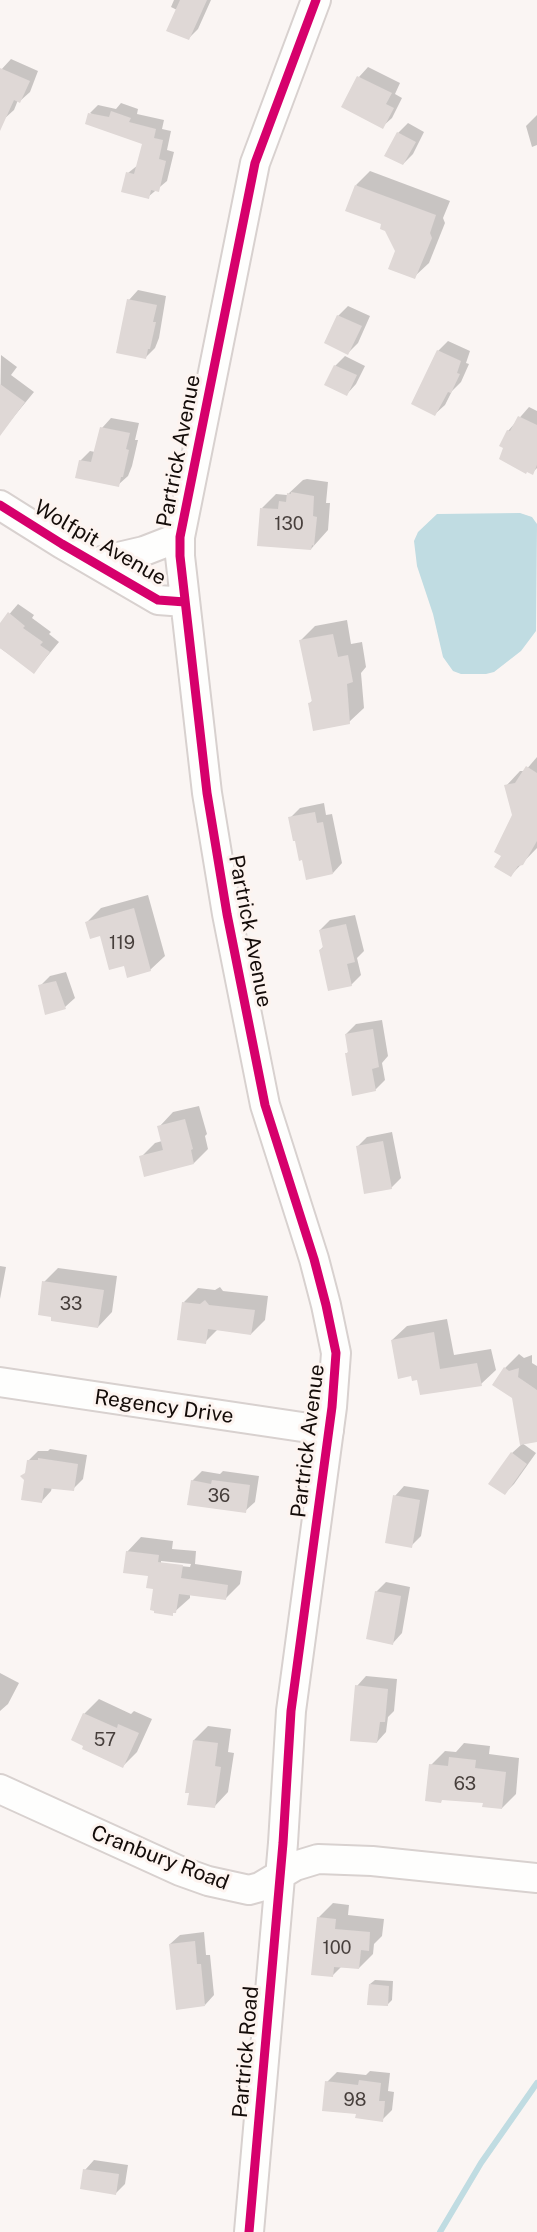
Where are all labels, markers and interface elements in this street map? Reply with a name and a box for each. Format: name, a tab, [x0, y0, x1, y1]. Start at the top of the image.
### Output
street label: Partrick Avenue	[152, 373, 206, 529]
street label: Wolfpit Avenue	[30, 495, 170, 591]
house number: 130	[274, 513, 304, 535]
street label: Partrick Avenue	[223, 853, 277, 1009]
house number: 119	[109, 932, 135, 954]
house number: 33	[60, 1293, 82, 1315]
street label: Partrick Avenue	[286, 1363, 330, 1519]
street label: Regency Drive	[93, 1385, 235, 1429]
house number: 36	[208, 1485, 230, 1507]
house number: 57	[94, 1729, 116, 1751]
house number: 63	[454, 1773, 476, 1795]
street label: Cranbury Road	[88, 1820, 232, 1896]
house number: 100	[322, 1937, 352, 1959]
street label: Partrick Road	[228, 1985, 264, 2119]
house number: 98	[344, 2089, 366, 2111]

